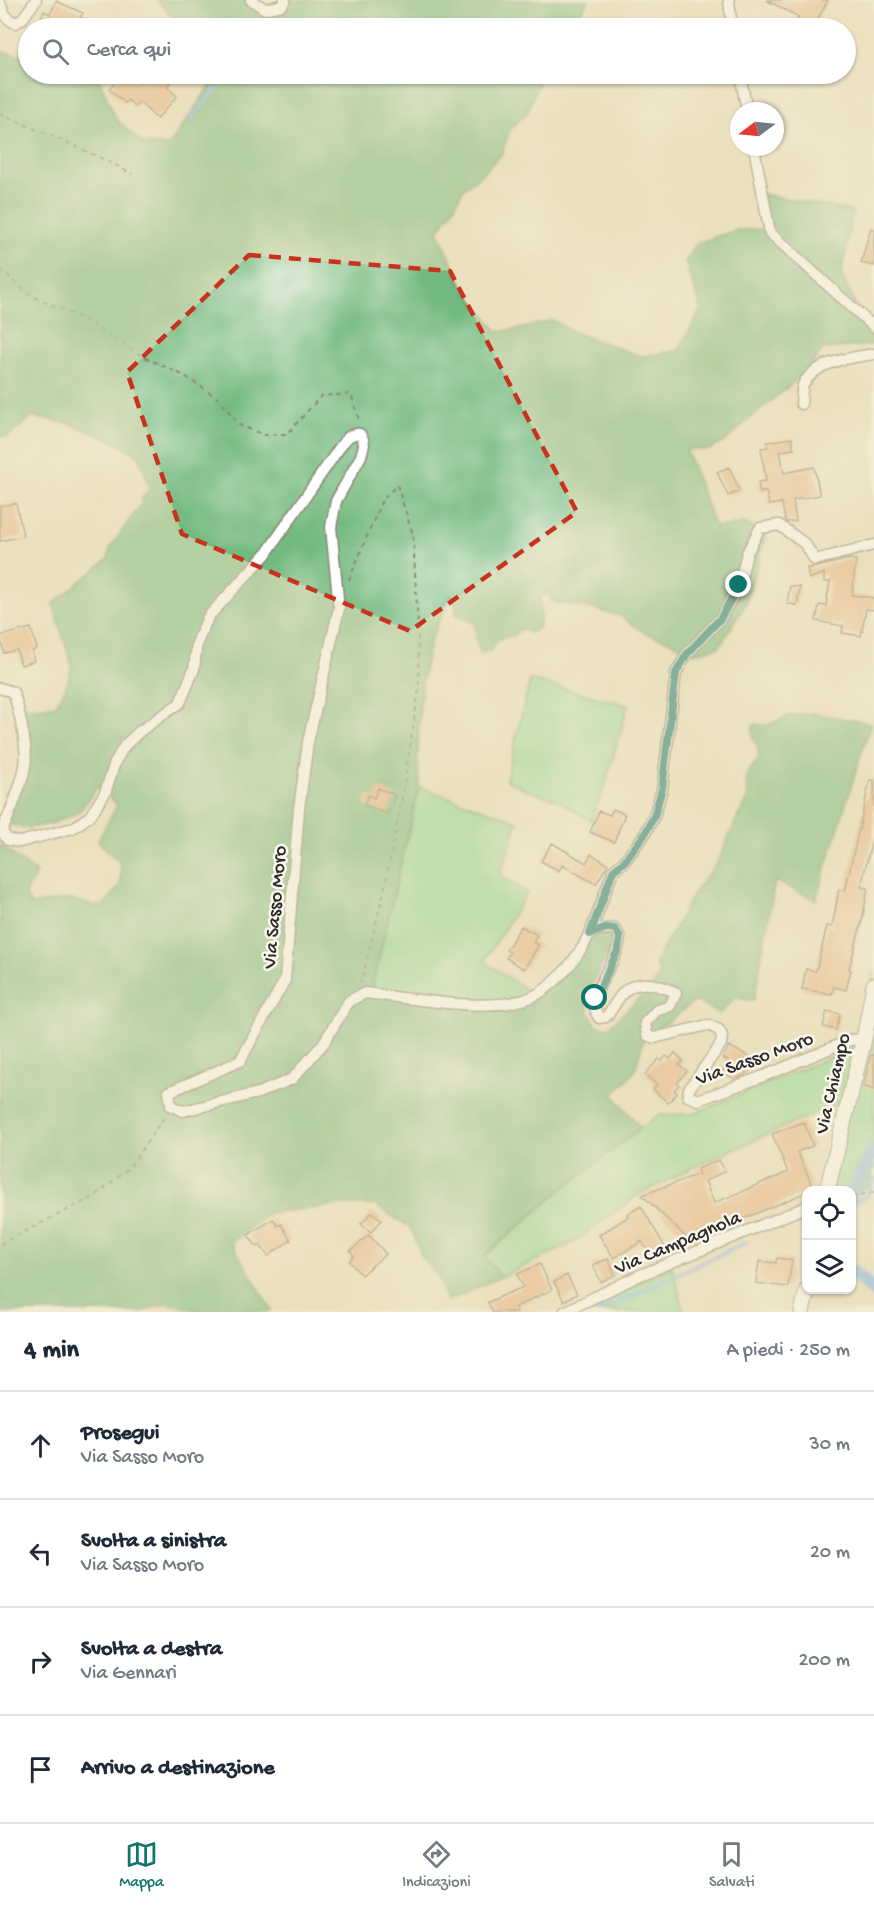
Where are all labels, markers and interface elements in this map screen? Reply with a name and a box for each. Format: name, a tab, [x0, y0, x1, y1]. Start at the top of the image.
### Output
search box	[18, 18, 856, 84]
icon: search	[39, 35, 72, 68]
text: Cerca qui	[87, 38, 171, 64]
north arrow	[730, 102, 784, 156]
route end	[725, 571, 751, 597]
street label: Via Sasso Moro	[260, 845, 293, 971]
route start	[581, 984, 607, 1010]
street label: Via Sasso Moro	[692, 1028, 817, 1093]
street label: Via Chiampo	[811, 1031, 857, 1137]
map controls	[802, 1186, 856, 1294]
button: locate	[802, 1186, 856, 1240]
street label: Via Campagnola	[611, 1207, 746, 1282]
button: layers	[802, 1240, 856, 1294]
text: 4 min	[24, 1336, 79, 1367]
text: A piedi · 250 m	[727, 1340, 850, 1363]
text: Prosegui	[81, 1421, 159, 1447]
icon: ahead	[24, 1429, 57, 1462]
text: 30 m	[809, 1434, 850, 1457]
text: Via Sasso Moro	[81, 1447, 204, 1470]
text: Svolta a sinistra	[81, 1529, 226, 1555]
icon: left	[24, 1537, 57, 1570]
text: 20 m	[810, 1542, 850, 1565]
text: Via Sasso Moro	[81, 1555, 204, 1578]
text: Svolta a destra	[81, 1637, 222, 1663]
icon: right	[24, 1645, 57, 1678]
text: 200 m	[799, 1650, 850, 1673]
text: Via Gennari	[81, 1663, 177, 1686]
icon: arrive	[24, 1753, 57, 1786]
text: Arrivo a destinazione	[81, 1756, 275, 1782]
tab: Mappa	[119, 1838, 164, 1893]
tab: Indicazioni	[402, 1838, 471, 1893]
tab: Salvati	[709, 1838, 755, 1893]

